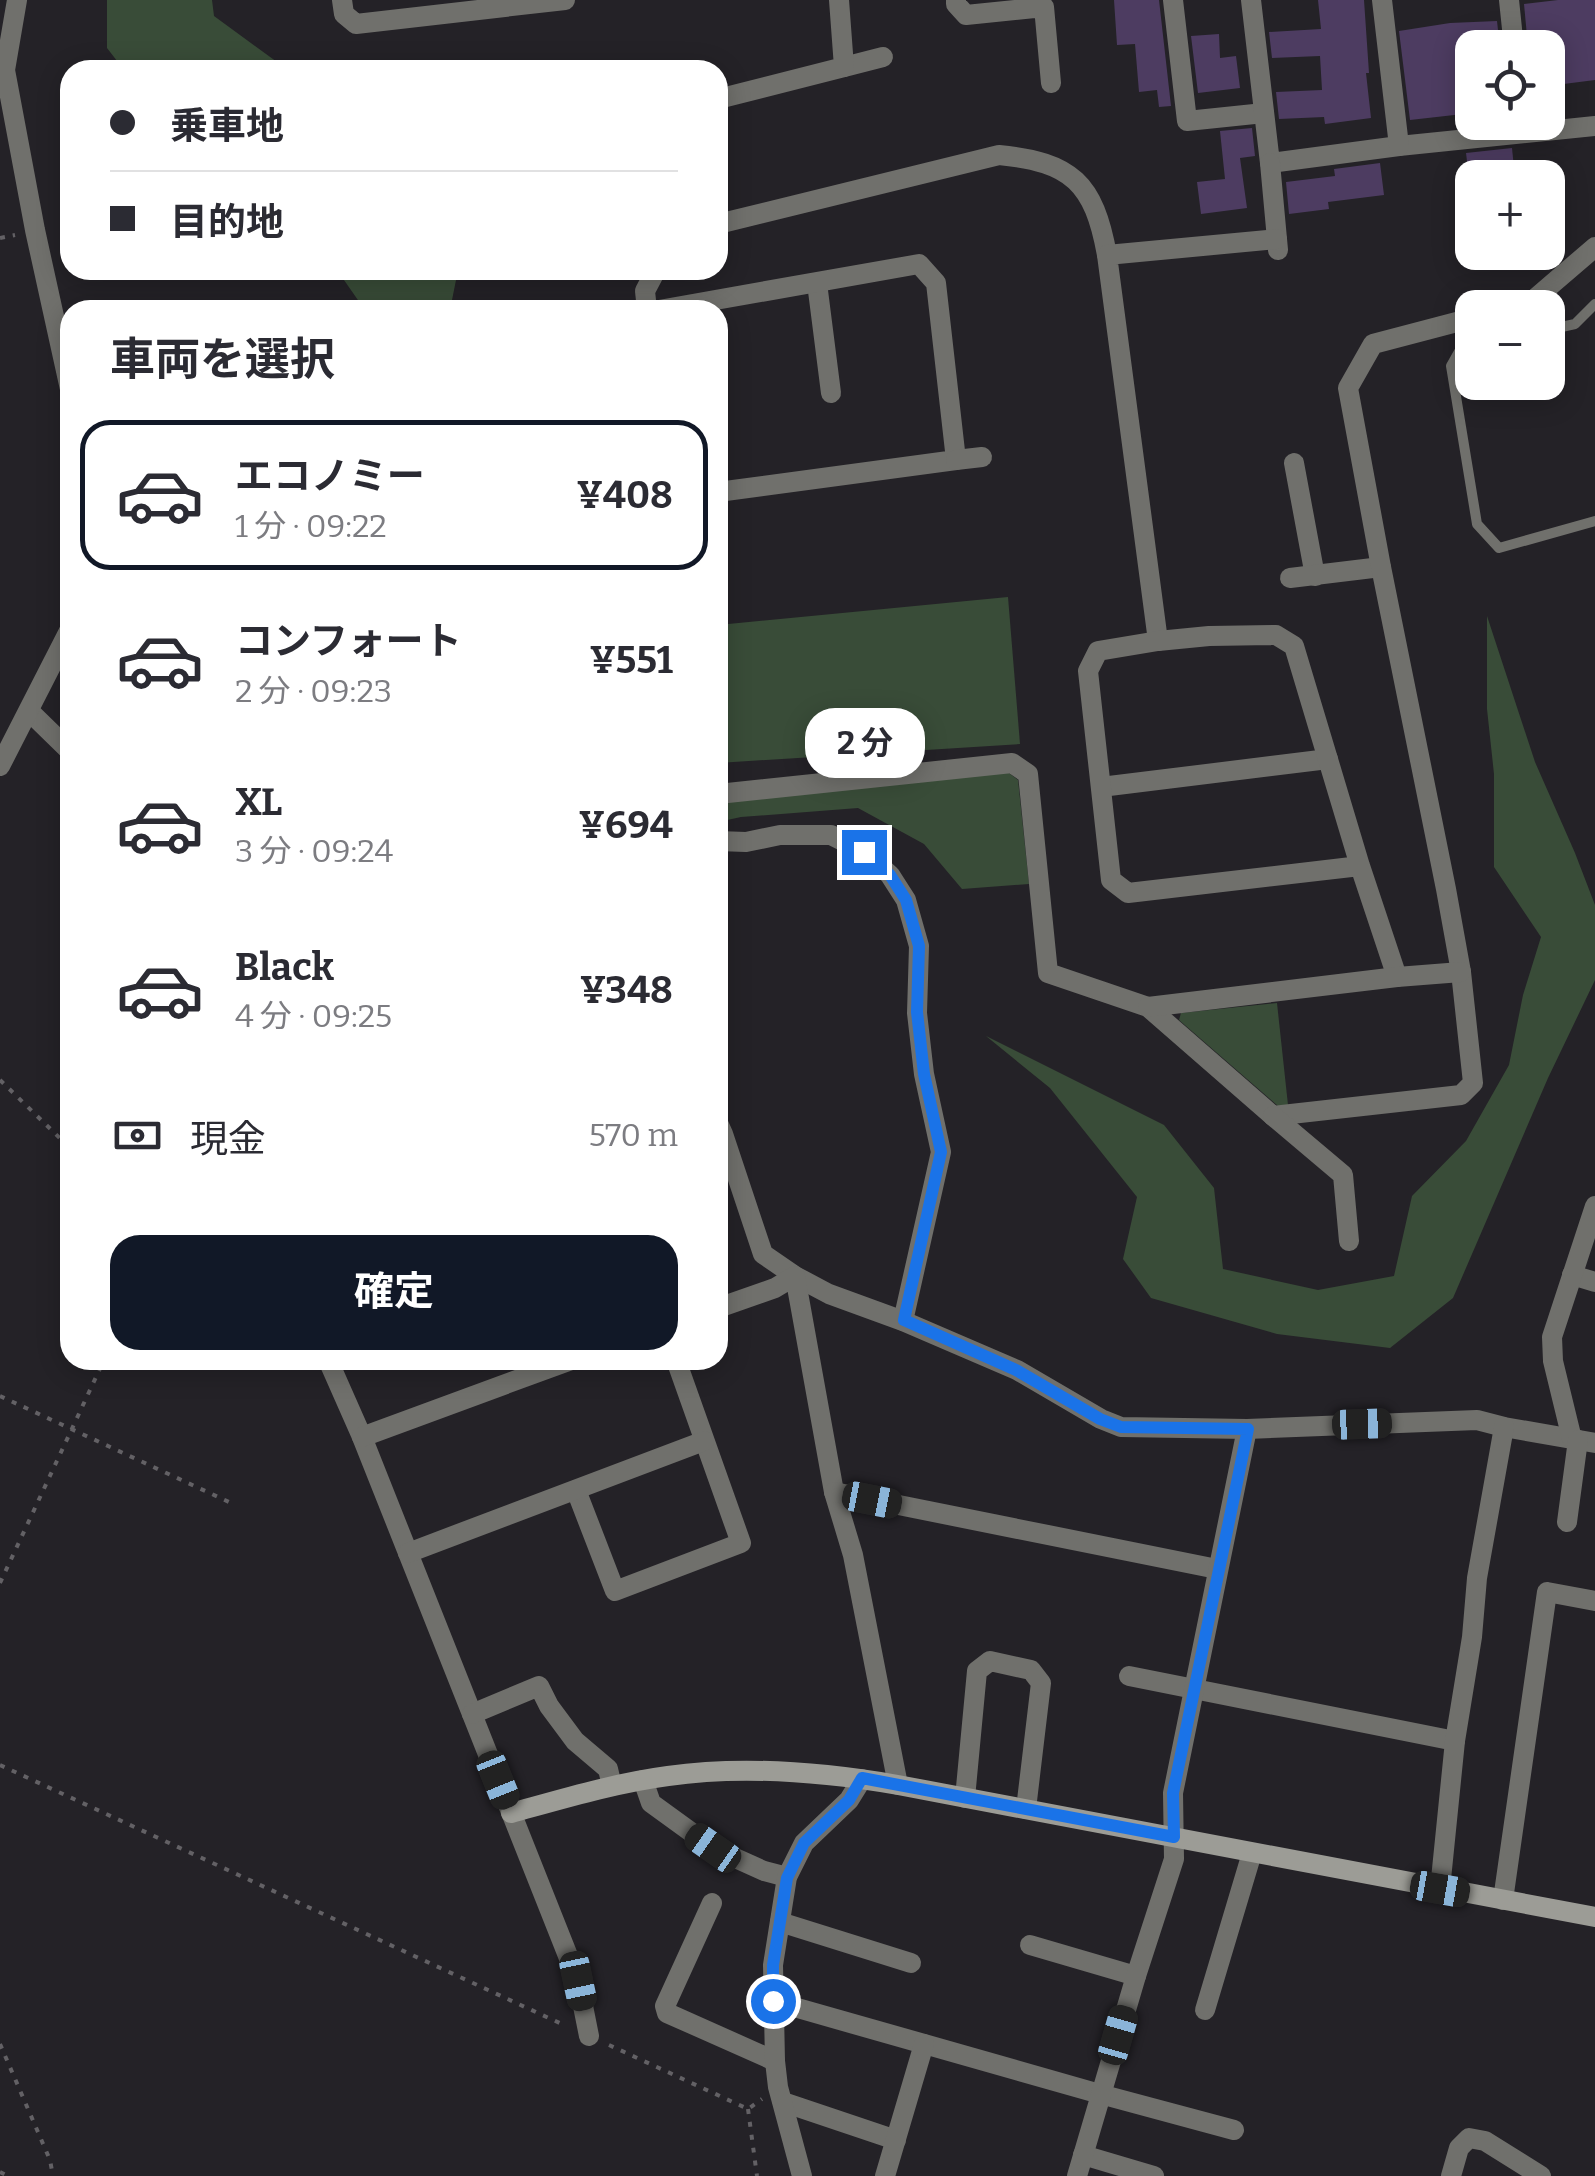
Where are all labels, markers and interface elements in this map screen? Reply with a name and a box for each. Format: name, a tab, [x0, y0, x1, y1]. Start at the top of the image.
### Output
map controls	[1455, 30, 1565, 400]
button: locate	[1455, 30, 1565, 140]
text: 乗車地	[170, 103, 284, 149]
button: +	[1455, 160, 1565, 270]
text: 目的地	[170, 199, 284, 245]
button: −	[1455, 290, 1565, 400]
text: 車両を選択	[110, 333, 335, 387]
icon: car	[115, 450, 205, 540]
text: エコノミー	[235, 453, 425, 499]
text: ¥408	[576, 472, 673, 518]
text: 1 分 · 09:22	[235, 507, 387, 545]
icon: car	[115, 615, 205, 705]
text: コンフォート	[235, 618, 462, 664]
text: ¥551	[590, 637, 673, 683]
text: 2 分 · 09:23	[235, 672, 392, 710]
callout: 2 分	[804, 707, 924, 777]
text: 2 分	[837, 724, 893, 762]
text: XL	[235, 779, 282, 825]
icon: car	[115, 780, 205, 870]
text: ¥694	[579, 802, 673, 848]
route end	[842, 830, 887, 875]
text: 3 分 · 09:24	[235, 832, 393, 870]
text: Black	[235, 944, 334, 990]
icon: car	[115, 945, 205, 1035]
text: ¥348	[580, 967, 673, 1013]
text: 4 分 · 09:25	[235, 997, 392, 1035]
icon: cash	[110, 1108, 165, 1163]
text: 現金	[190, 1116, 266, 1162]
text: 570 m	[589, 1116, 678, 1154]
button: 確定	[110, 1235, 678, 1350]
car	[1331, 1408, 1393, 1440]
car	[840, 1480, 904, 1520]
car	[473, 1747, 523, 1813]
car	[680, 1819, 746, 1877]
car	[1408, 1869, 1472, 1909]
car	[557, 1949, 599, 2013]
route start	[751, 1979, 796, 2024]
car	[1095, 2002, 1141, 2068]

